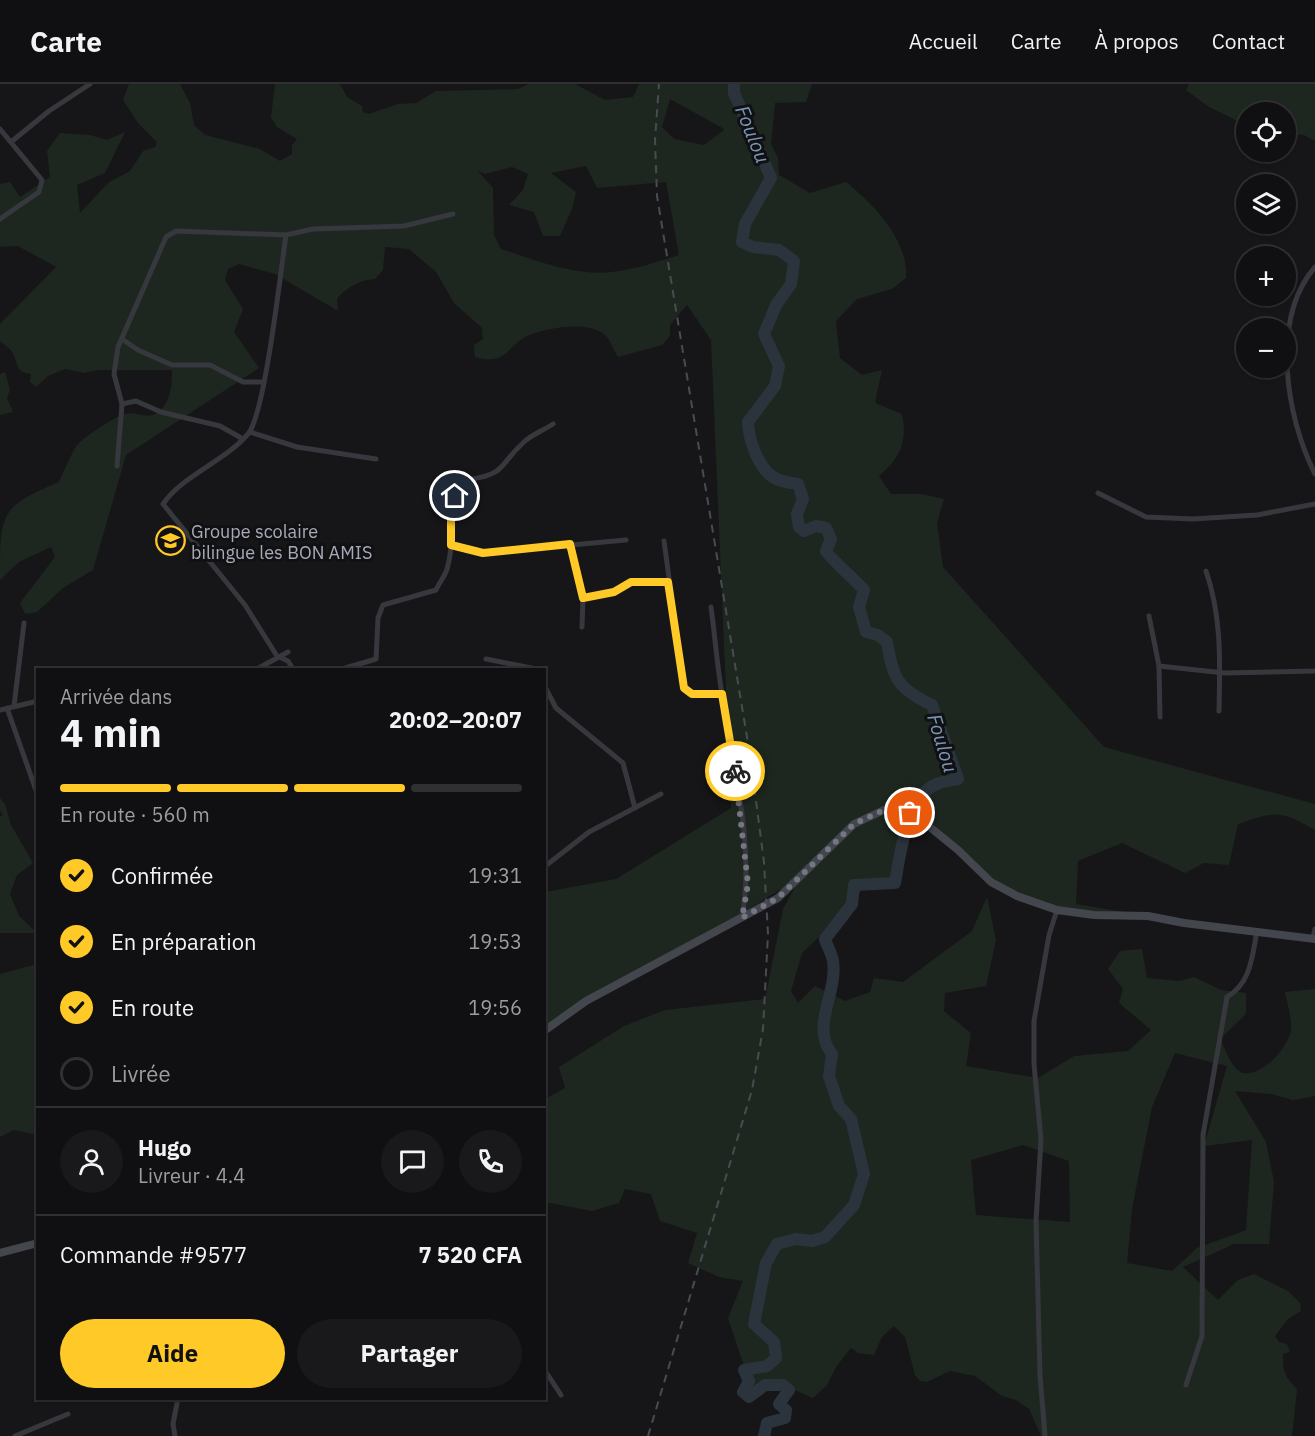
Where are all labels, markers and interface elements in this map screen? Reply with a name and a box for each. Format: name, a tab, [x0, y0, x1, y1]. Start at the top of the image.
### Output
text: Carte	[30, 23, 102, 60]
text: Accueil	[909, 27, 978, 55]
text: Carte	[1011, 27, 1062, 55]
text: À propos	[1095, 27, 1179, 55]
text: Contact	[1212, 27, 1285, 55]
water label: Foulou	[729, 101, 777, 167]
map controls	[1236, 102, 1296, 378]
button: locate	[1236, 102, 1296, 162]
button: layers	[1236, 174, 1296, 234]
button: +	[1236, 246, 1296, 306]
button: −	[1236, 318, 1296, 378]
pin	[429, 470, 480, 521]
icon: home	[438, 479, 471, 512]
place label: Groupe scolaire bilingue les BON AMIS	[191, 520, 372, 564]
school or university icon: Groupe scolaire bilingue les BON AMIS	[154, 525, 186, 557]
text: Arrivée dans	[60, 683, 172, 710]
text: 20:02–20:07	[389, 705, 522, 734]
text: 4 min	[60, 707, 162, 758]
water label: Foulou	[921, 710, 965, 776]
courier	[705, 741, 765, 801]
icon: bike	[719, 755, 752, 788]
pin	[884, 787, 935, 838]
icon: bag	[893, 796, 926, 829]
text: En route · 560 m	[60, 801, 210, 828]
icon: check	[60, 859, 93, 892]
text: Confirmée	[111, 861, 213, 890]
text: 19:31	[468, 862, 522, 889]
icon: check	[60, 925, 93, 958]
text: En préparation	[111, 927, 257, 956]
text: 19:53	[468, 928, 522, 955]
icon: check	[60, 991, 93, 1024]
text: En route	[111, 993, 194, 1022]
text: 19:56	[468, 994, 522, 1021]
text: Livrée	[111, 1059, 170, 1088]
button: person	[60, 1130, 123, 1193]
button: chat	[381, 1130, 444, 1193]
button: phone	[459, 1130, 522, 1193]
text: Hugo	[138, 1133, 191, 1162]
text: Livreur · 4.4	[138, 1162, 245, 1189]
text: Commande #9577	[60, 1240, 247, 1269]
text: 7 520 CFA	[418, 1240, 522, 1269]
button: Aide	[60, 1319, 285, 1388]
button: Partager	[297, 1319, 522, 1388]

